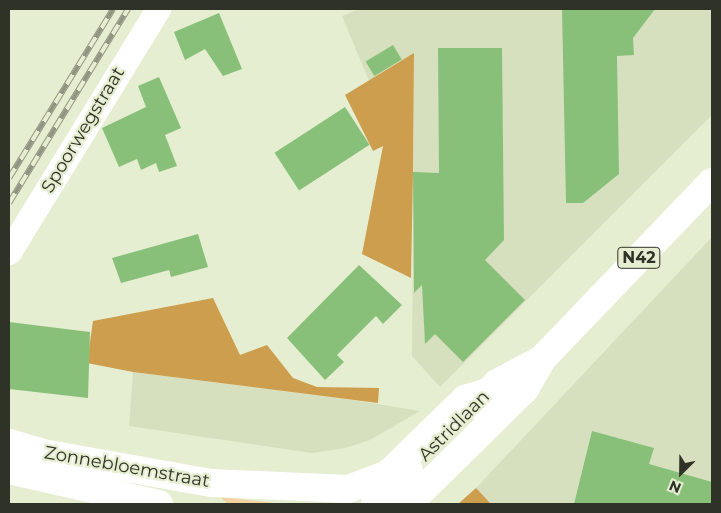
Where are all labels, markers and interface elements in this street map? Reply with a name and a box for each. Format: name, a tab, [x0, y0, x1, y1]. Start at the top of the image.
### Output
street label: Spoorwegstraat	[37, 63, 129, 197]
road number: N42	[616, 244, 662, 272]
street label: Astridlaan	[414, 386, 494, 466]
street label: Zonnebloemstraat	[43, 442, 211, 492]
north arrow	[656, 448, 706, 498]
text: N	[666, 476, 684, 497]

